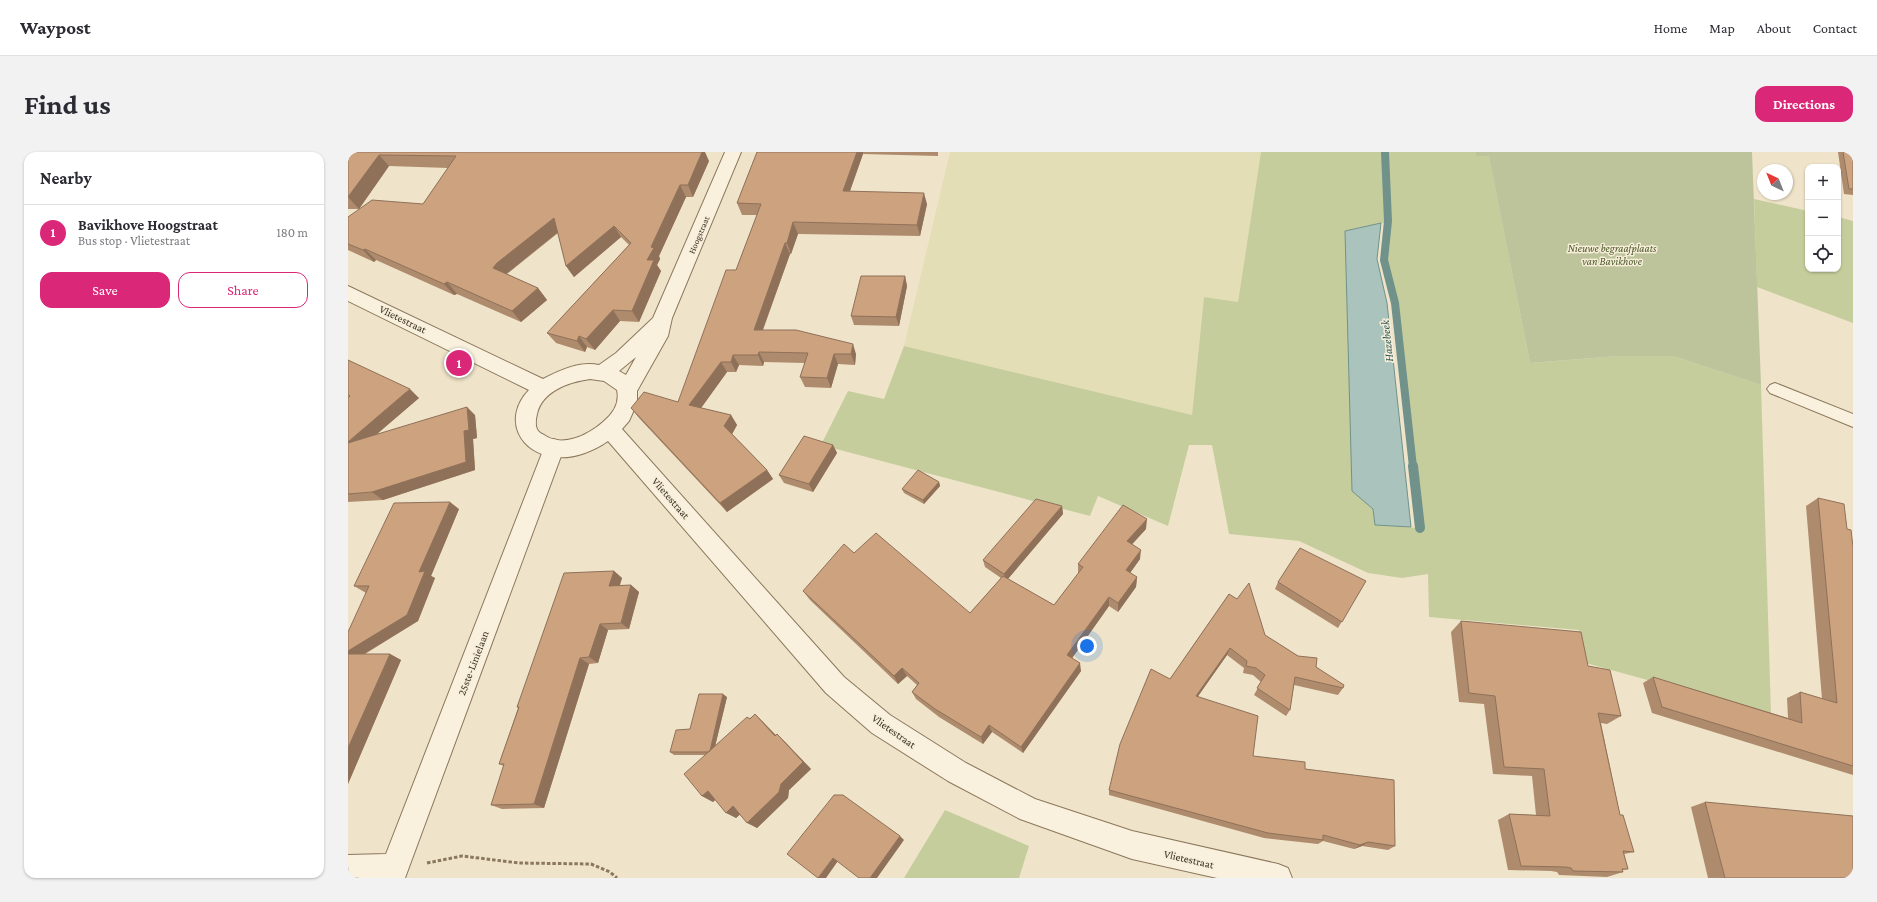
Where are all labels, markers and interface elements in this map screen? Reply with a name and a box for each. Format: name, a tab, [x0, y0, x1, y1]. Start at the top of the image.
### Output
text: Waypost	[20, 17, 91, 38]
text: Home	[1654, 20, 1687, 36]
text: Map	[1709, 20, 1735, 36]
text: About	[1757, 20, 1791, 36]
text: Contact	[1813, 20, 1857, 36]
button: Directions	[1755, 86, 1853, 122]
text: Find us	[24, 89, 111, 120]
north arrow	[1757, 164, 1793, 200]
map controls	[1805, 164, 1841, 272]
button: +	[1805, 164, 1841, 200]
text: Nearby	[40, 169, 92, 188]
button: −	[1805, 200, 1841, 236]
street label: Hoogstraat	[687, 214, 712, 255]
text: Bavikhove Hoogstraat	[78, 217, 218, 233]
text: 1	[51, 225, 55, 240]
text: 180 m	[276, 225, 308, 240]
text: Bus stop · Vlietestraat	[78, 233, 190, 248]
button: locate	[1805, 236, 1841, 272]
park label: Nieuwe begraafplaats van Bavikhove	[1568, 242, 1657, 267]
button: Save	[40, 272, 170, 308]
button: Share	[178, 272, 308, 308]
street label: Vlietestraat	[378, 302, 429, 336]
water label: Hazebeek	[1378, 318, 1396, 363]
pin: 1	[446, 348, 472, 378]
street label: Vlietestraat	[650, 475, 692, 521]
street label: 25ste-Linielaan	[455, 629, 491, 697]
your location	[1077, 636, 1097, 656]
street label: Vlietestraat	[870, 712, 919, 751]
street label: Vlietestraat	[1163, 847, 1215, 871]

